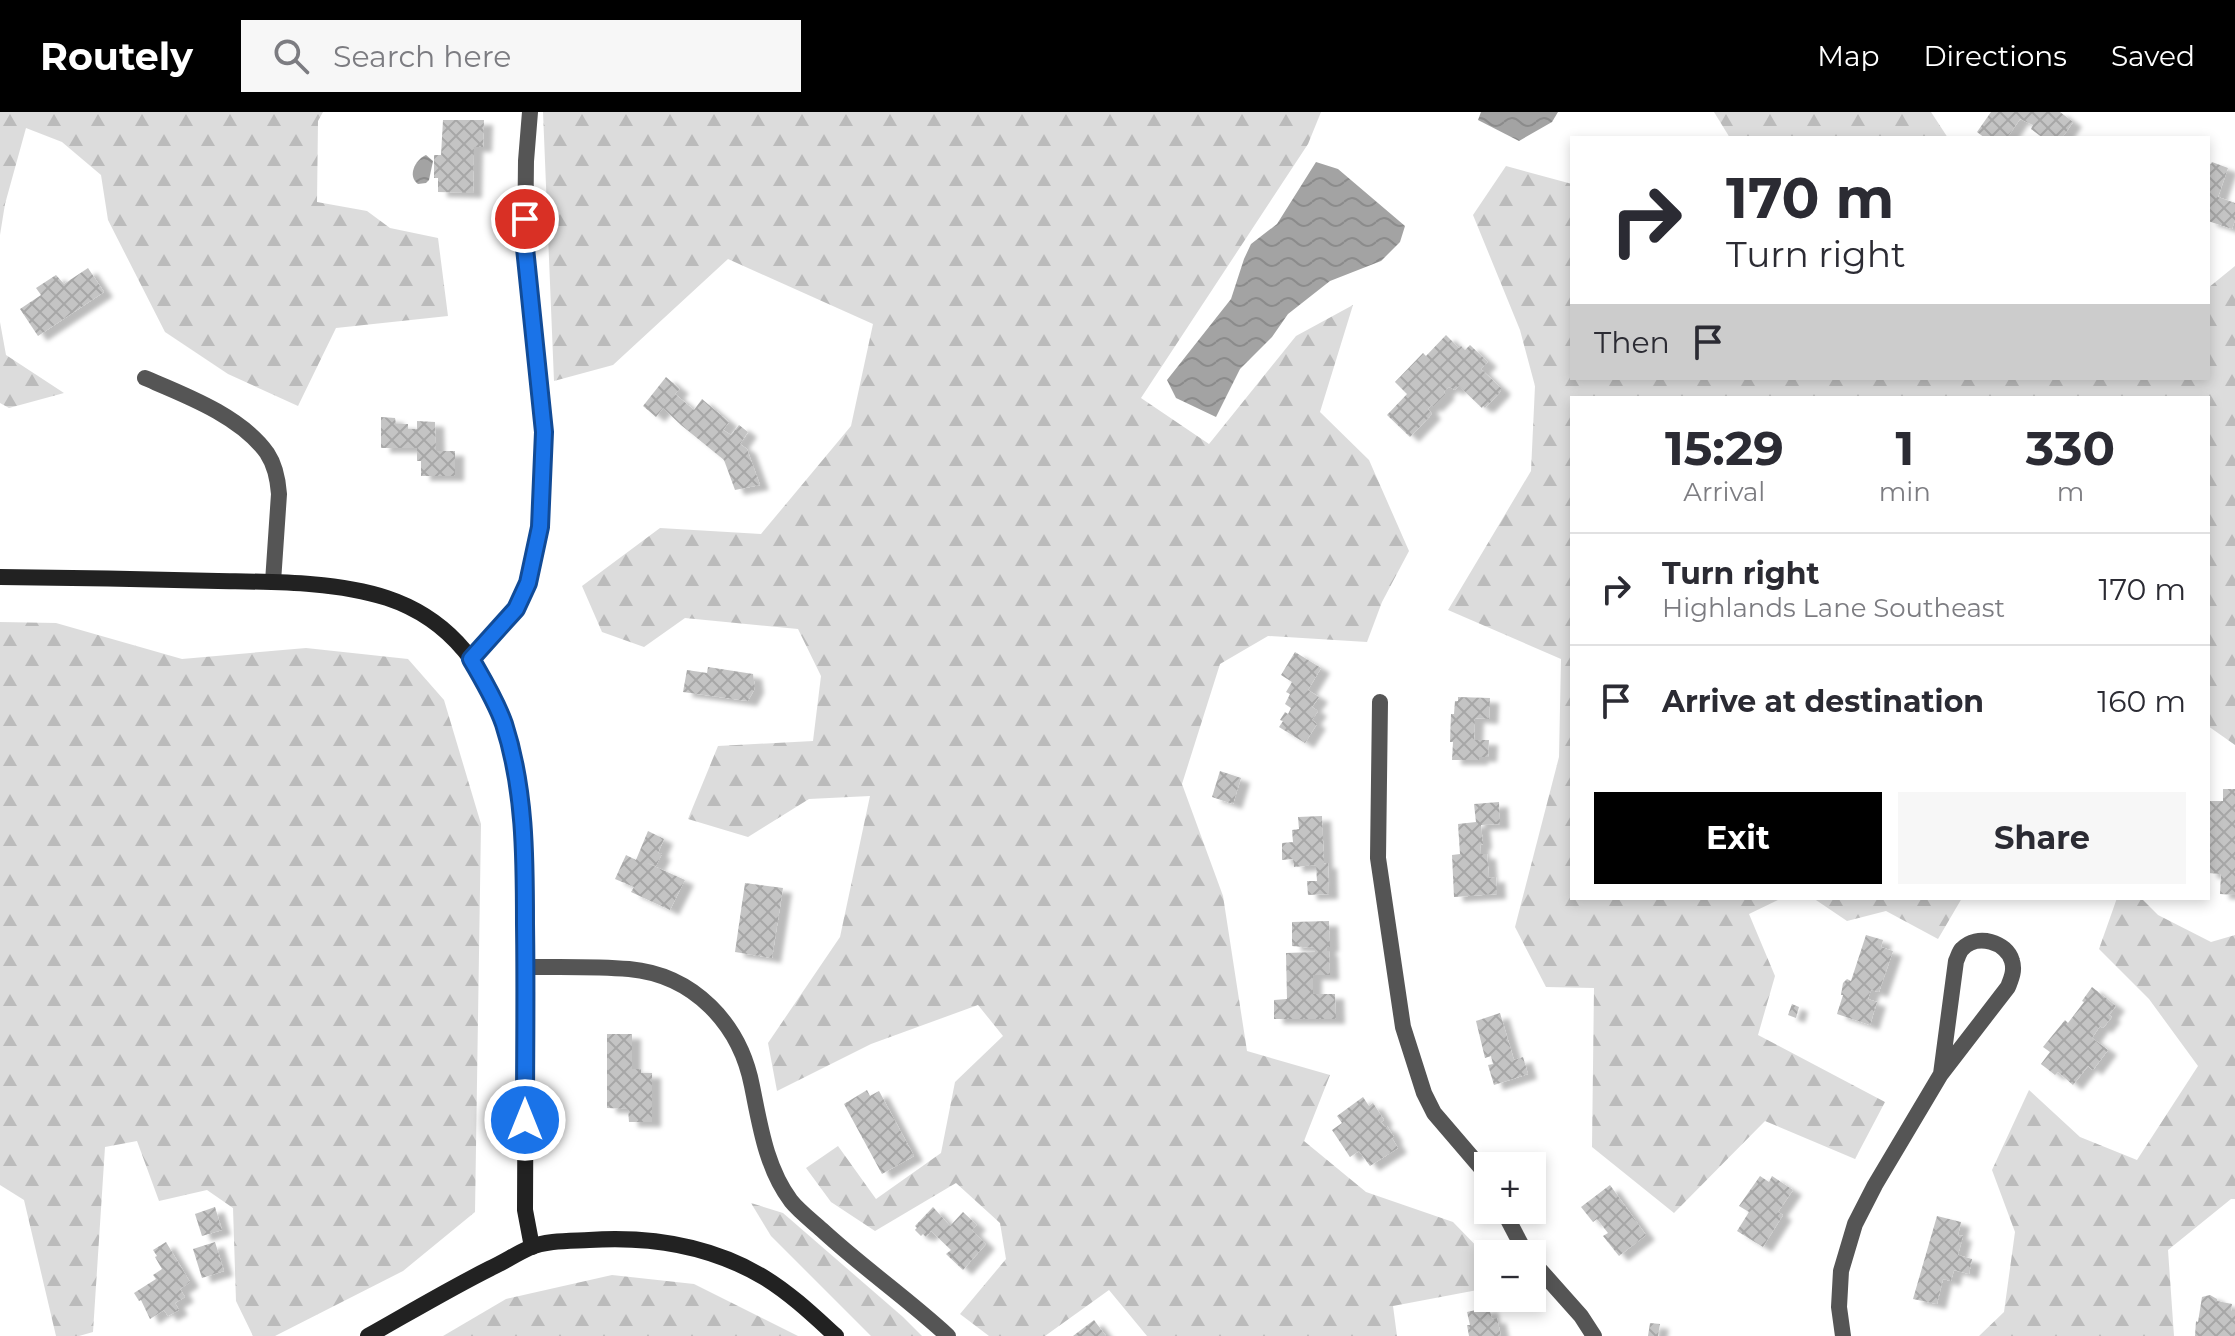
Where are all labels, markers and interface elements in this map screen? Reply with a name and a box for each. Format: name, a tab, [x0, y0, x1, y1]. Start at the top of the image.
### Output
search box	[241, 20, 801, 92]
text: Routely	[40, 33, 193, 80]
icon: search	[269, 34, 313, 78]
text: Search here	[333, 38, 511, 75]
text: Map	[1817, 39, 1879, 73]
text: Directions	[1923, 39, 2067, 73]
text: Saved	[2111, 39, 2195, 73]
text: 170 m	[1726, 164, 1894, 232]
icon: right	[1594, 168, 1698, 272]
pin	[491, 185, 559, 253]
icon: arrive	[503, 197, 547, 241]
text: Turn right	[1726, 232, 1906, 276]
icon: arrive	[1686, 320, 1730, 364]
text: Then	[1594, 324, 1670, 361]
text: 15:29	[1665, 419, 1784, 477]
text: 1	[1895, 419, 1914, 477]
text: 330	[2026, 419, 2115, 477]
text: Arrival	[1683, 476, 1765, 508]
text: min	[1879, 476, 1931, 508]
text: m	[2057, 476, 2084, 508]
text: Turn right	[1662, 555, 1819, 592]
icon: right	[1594, 567, 1638, 611]
text: 170 m	[2099, 571, 2186, 608]
text: Highlands Lane Southeast	[1662, 592, 2005, 624]
icon: arrive	[1594, 679, 1638, 723]
text: Arrive at destination	[1662, 683, 1984, 720]
text: 160 m	[2097, 683, 2186, 720]
button: Exit	[1594, 792, 1882, 884]
button: Share	[1898, 792, 2186, 884]
position arrow	[483, 1078, 567, 1162]
map controls	[1474, 1152, 1546, 1312]
button: +	[1474, 1152, 1546, 1224]
button: −	[1474, 1240, 1546, 1312]

